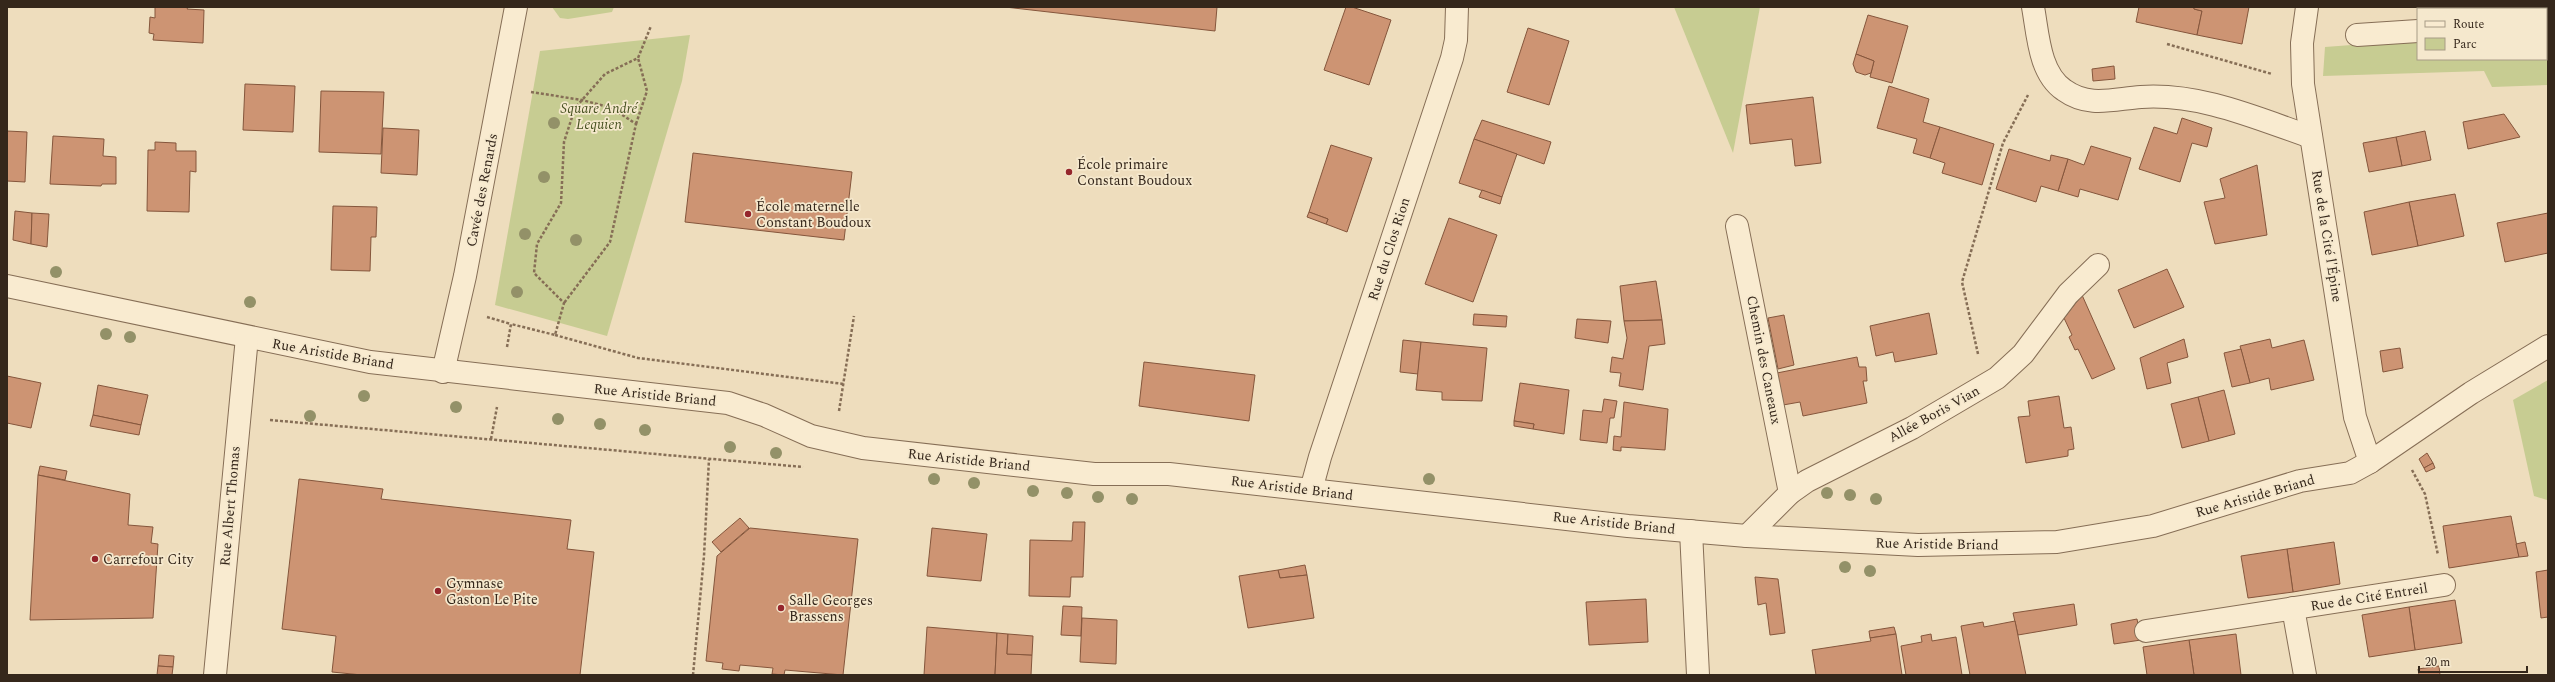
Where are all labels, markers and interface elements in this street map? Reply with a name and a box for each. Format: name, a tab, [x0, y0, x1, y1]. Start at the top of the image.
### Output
legend	[2417, 8, 2547, 60]
text: Route	[2453, 15, 2484, 34]
text: Parc	[2453, 35, 2477, 54]
park label: Square André Lequien	[561, 98, 639, 135]
street label: Cavée des Renards	[461, 131, 503, 249]
place label: École primaire Constant Boudoux	[1077, 154, 1192, 191]
marker: École primaire Constant Boudoux	[1064, 167, 1074, 177]
street label: Rue de la Cité l'Épine	[2306, 168, 2348, 304]
street label: Rue du Clos Rion	[1362, 195, 1416, 303]
place label: École maternelle Constant Boudoux	[756, 196, 871, 233]
marker: École maternelle Constant Boudoux	[743, 209, 753, 219]
street label: Chemin des Caneaux	[1741, 294, 1787, 426]
street label: Rue Aristide Briand	[271, 333, 396, 375]
street label: Rue Aristide Briand	[593, 378, 717, 412]
street label: Allée Boris Vian	[1884, 380, 1984, 448]
street label: Rue Aristide Briand	[907, 443, 1031, 477]
street label: Rue Albert Thomas	[214, 445, 246, 567]
street label: Rue Aristide Briand	[2193, 469, 2317, 523]
street label: Rue Aristide Briand	[1230, 470, 1355, 506]
street label: Rue Aristide Briand	[1552, 506, 1676, 540]
street label: Rue Aristide Briand	[1875, 532, 1999, 556]
place label: Carrefour City	[103, 549, 195, 570]
marker: Carrefour City	[90, 554, 100, 564]
place label: Gymnase Gaston Le Pite	[446, 573, 538, 610]
street label: Rue de Cité Entreil	[2309, 577, 2429, 617]
marker: Gymnase Gaston Le Pite	[433, 586, 443, 596]
place label: Salle Georges Brassens	[789, 590, 873, 627]
marker: Salle Georges Brassens	[776, 603, 786, 613]
scale bar	[2419, 648, 2527, 674]
text: 20 m	[2425, 653, 2450, 672]

